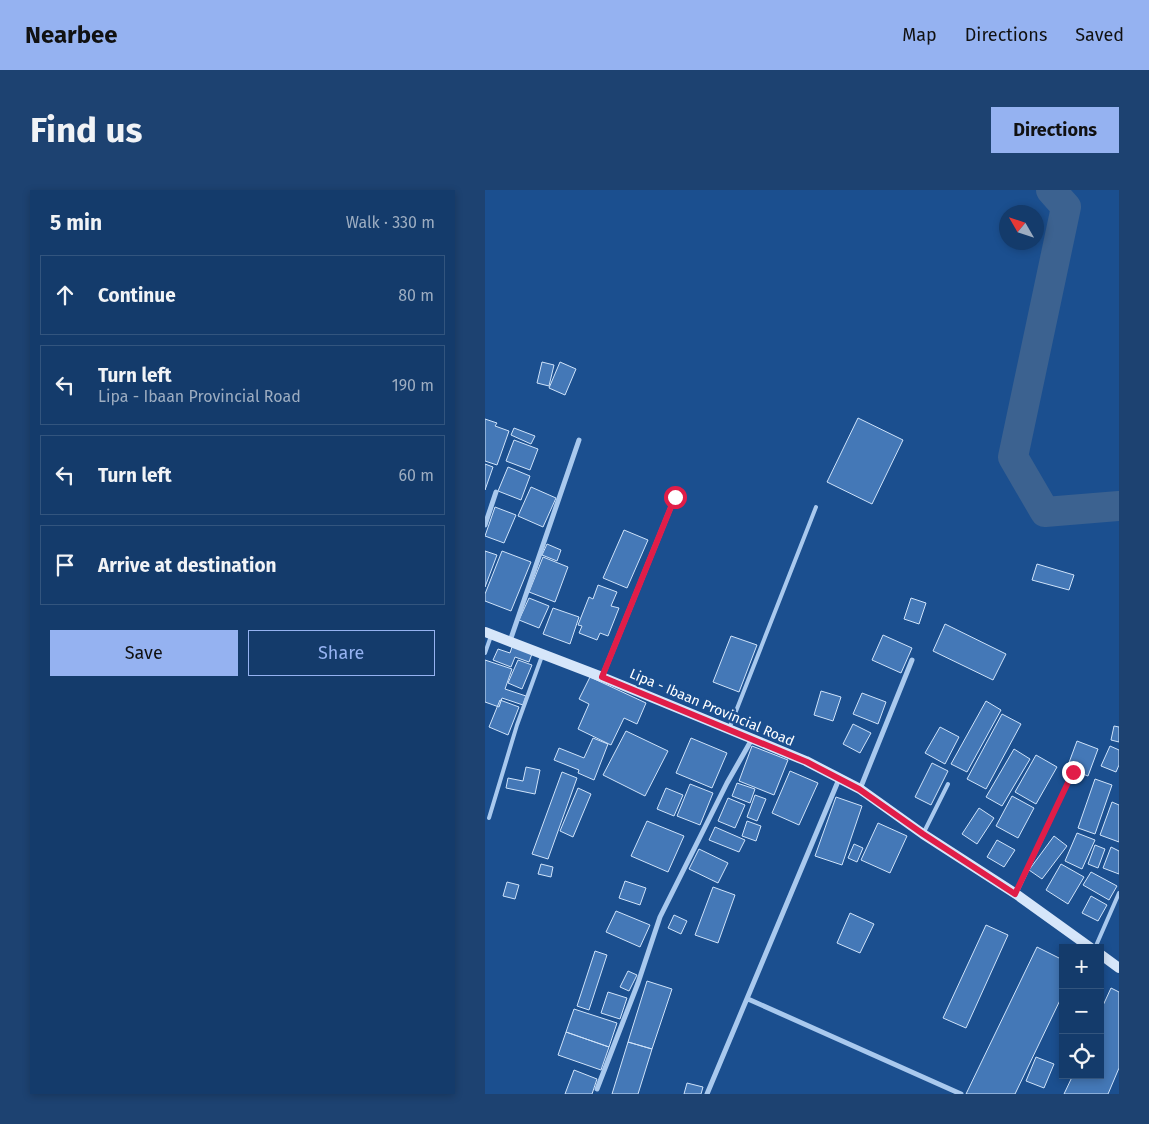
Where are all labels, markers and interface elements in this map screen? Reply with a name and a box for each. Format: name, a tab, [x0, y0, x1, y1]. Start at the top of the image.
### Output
text: Nearbee	[25, 21, 118, 49]
text: Map	[902, 24, 937, 46]
text: Directions	[965, 24, 1047, 46]
text: Saved	[1075, 24, 1124, 46]
button: Directions	[991, 107, 1119, 153]
text: Find us	[30, 109, 142, 151]
north arrow	[999, 205, 1044, 250]
text: 5 min	[50, 210, 102, 236]
text: Walk · 330 m	[346, 213, 435, 232]
icon: ahead	[51, 281, 79, 309]
text: Continue	[98, 284, 176, 307]
text: 80 m	[398, 286, 434, 305]
text: Turn left	[98, 364, 172, 387]
icon: left	[51, 371, 79, 399]
text: 190 m	[392, 376, 434, 395]
text: Lipa - Ibaan Provincial Road	[98, 387, 301, 406]
icon: left	[51, 461, 79, 489]
text: Turn left	[98, 464, 172, 487]
text: 60 m	[399, 466, 434, 485]
route start	[664, 486, 687, 509]
icon: arrive	[51, 551, 79, 579]
text: Arrive at destination	[98, 554, 277, 577]
button: Save	[50, 630, 238, 676]
button: Share	[248, 630, 435, 676]
street label: Lipa - Ibaan Provincial Road	[627, 665, 797, 750]
route end	[1062, 761, 1085, 784]
map controls	[1059, 944, 1104, 1079]
button: +	[1059, 944, 1104, 989]
button: −	[1059, 989, 1104, 1034]
button: locate	[1059, 1034, 1104, 1079]

